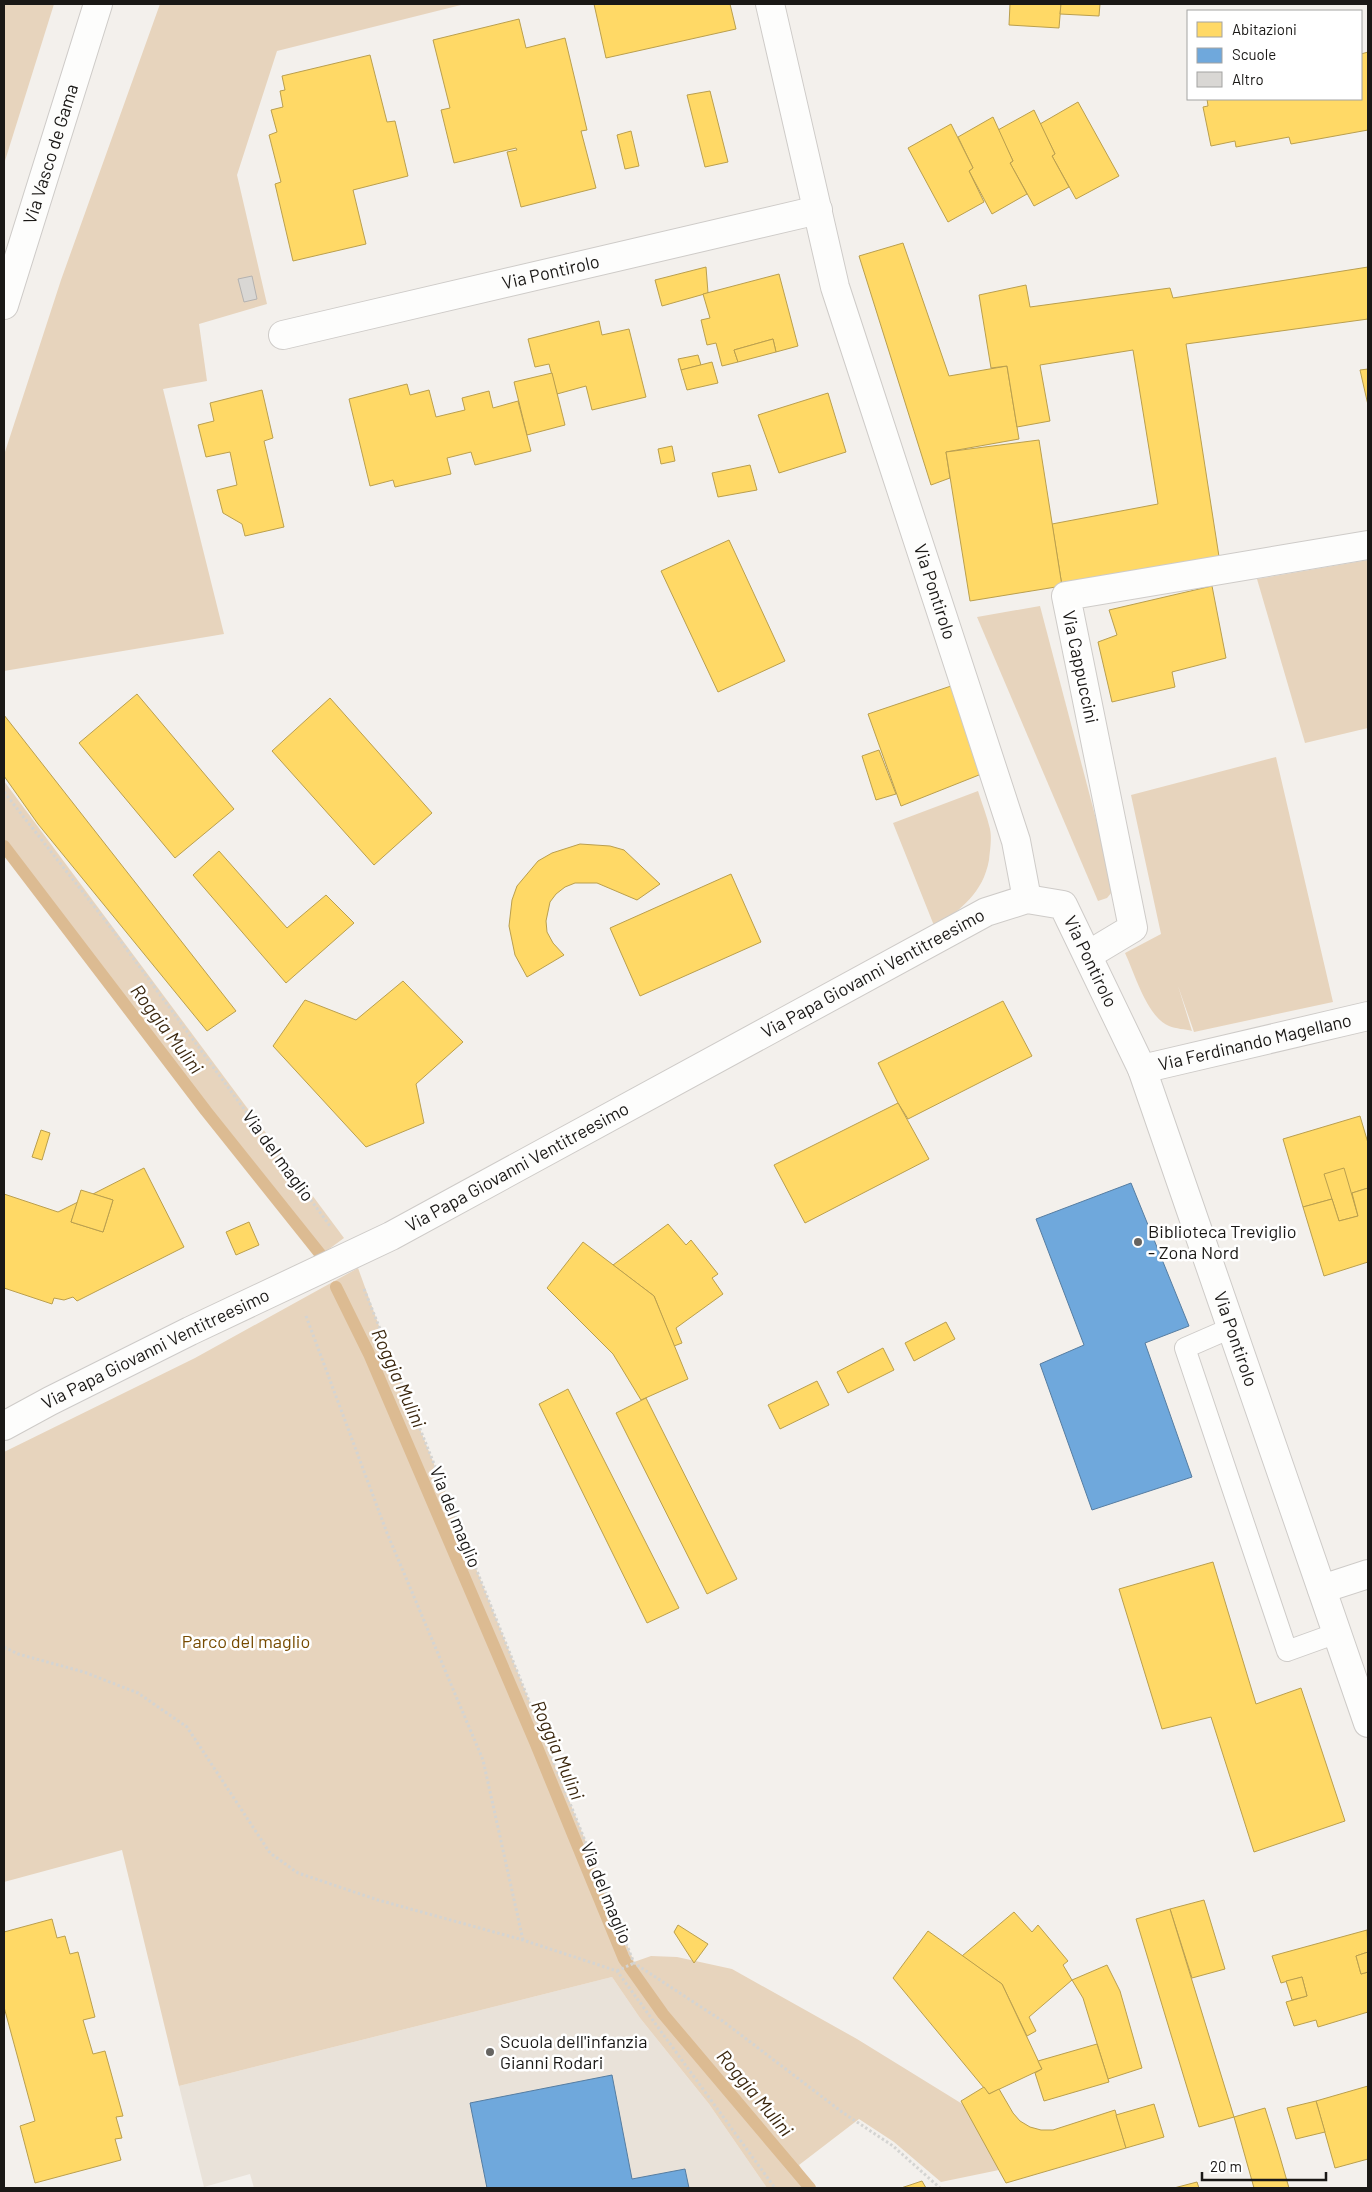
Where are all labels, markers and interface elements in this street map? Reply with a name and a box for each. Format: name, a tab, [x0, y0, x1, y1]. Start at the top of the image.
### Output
legend	[1187, 10, 1362, 100]
text: Abitazioni	[1232, 20, 1297, 38]
text: Scuole	[1232, 45, 1276, 63]
text: Altro	[1232, 70, 1264, 88]
street label: Via Vasco de Gama	[18, 81, 82, 227]
street label: Via Pontirolo	[500, 249, 601, 293]
street label: Via Pontirolo	[910, 541, 961, 642]
street label: Via Cappuccini	[1058, 608, 1104, 725]
street label: Via Papa Giovanni Ventitreesimo	[757, 903, 988, 1042]
street label: Via Pontirolo	[1060, 912, 1123, 1011]
water label: Roggia Mulini	[126, 979, 209, 1078]
street label: Via Ferdinando Magellano	[1156, 1008, 1354, 1075]
street label: Via Papa Giovanni Ventitreesimo	[401, 1097, 632, 1236]
street label: Via del maglio	[238, 1105, 319, 1205]
place label: Biblioteca Treviglio - Zona Nord	[1148, 1220, 1297, 1263]
marker: Biblioteca Treviglio - Zona Nord	[1132, 1236, 1144, 1248]
street label: Via Papa Giovanni Ventitreesimo	[37, 1283, 273, 1414]
street label: Via Pontirolo	[1210, 1288, 1263, 1389]
water label: Roggia Mulini	[367, 1325, 432, 1431]
street label: Via del maglio	[426, 1463, 486, 1571]
park label: Parco del maglio	[182, 1630, 310, 1652]
water label: Roggia Mulini	[527, 1696, 590, 1803]
street label: Via del maglio	[577, 1839, 637, 1947]
place label: Scuola dell'infanzia Gianni Rodari	[500, 2030, 647, 2073]
water label: Roggia Mulini	[712, 2045, 798, 2141]
marker: Scuola dell'infanzia Gianni Rodari	[484, 2046, 496, 2058]
scale bar	[1202, 2150, 1326, 2182]
text: 20 m	[1210, 2157, 1242, 2175]

